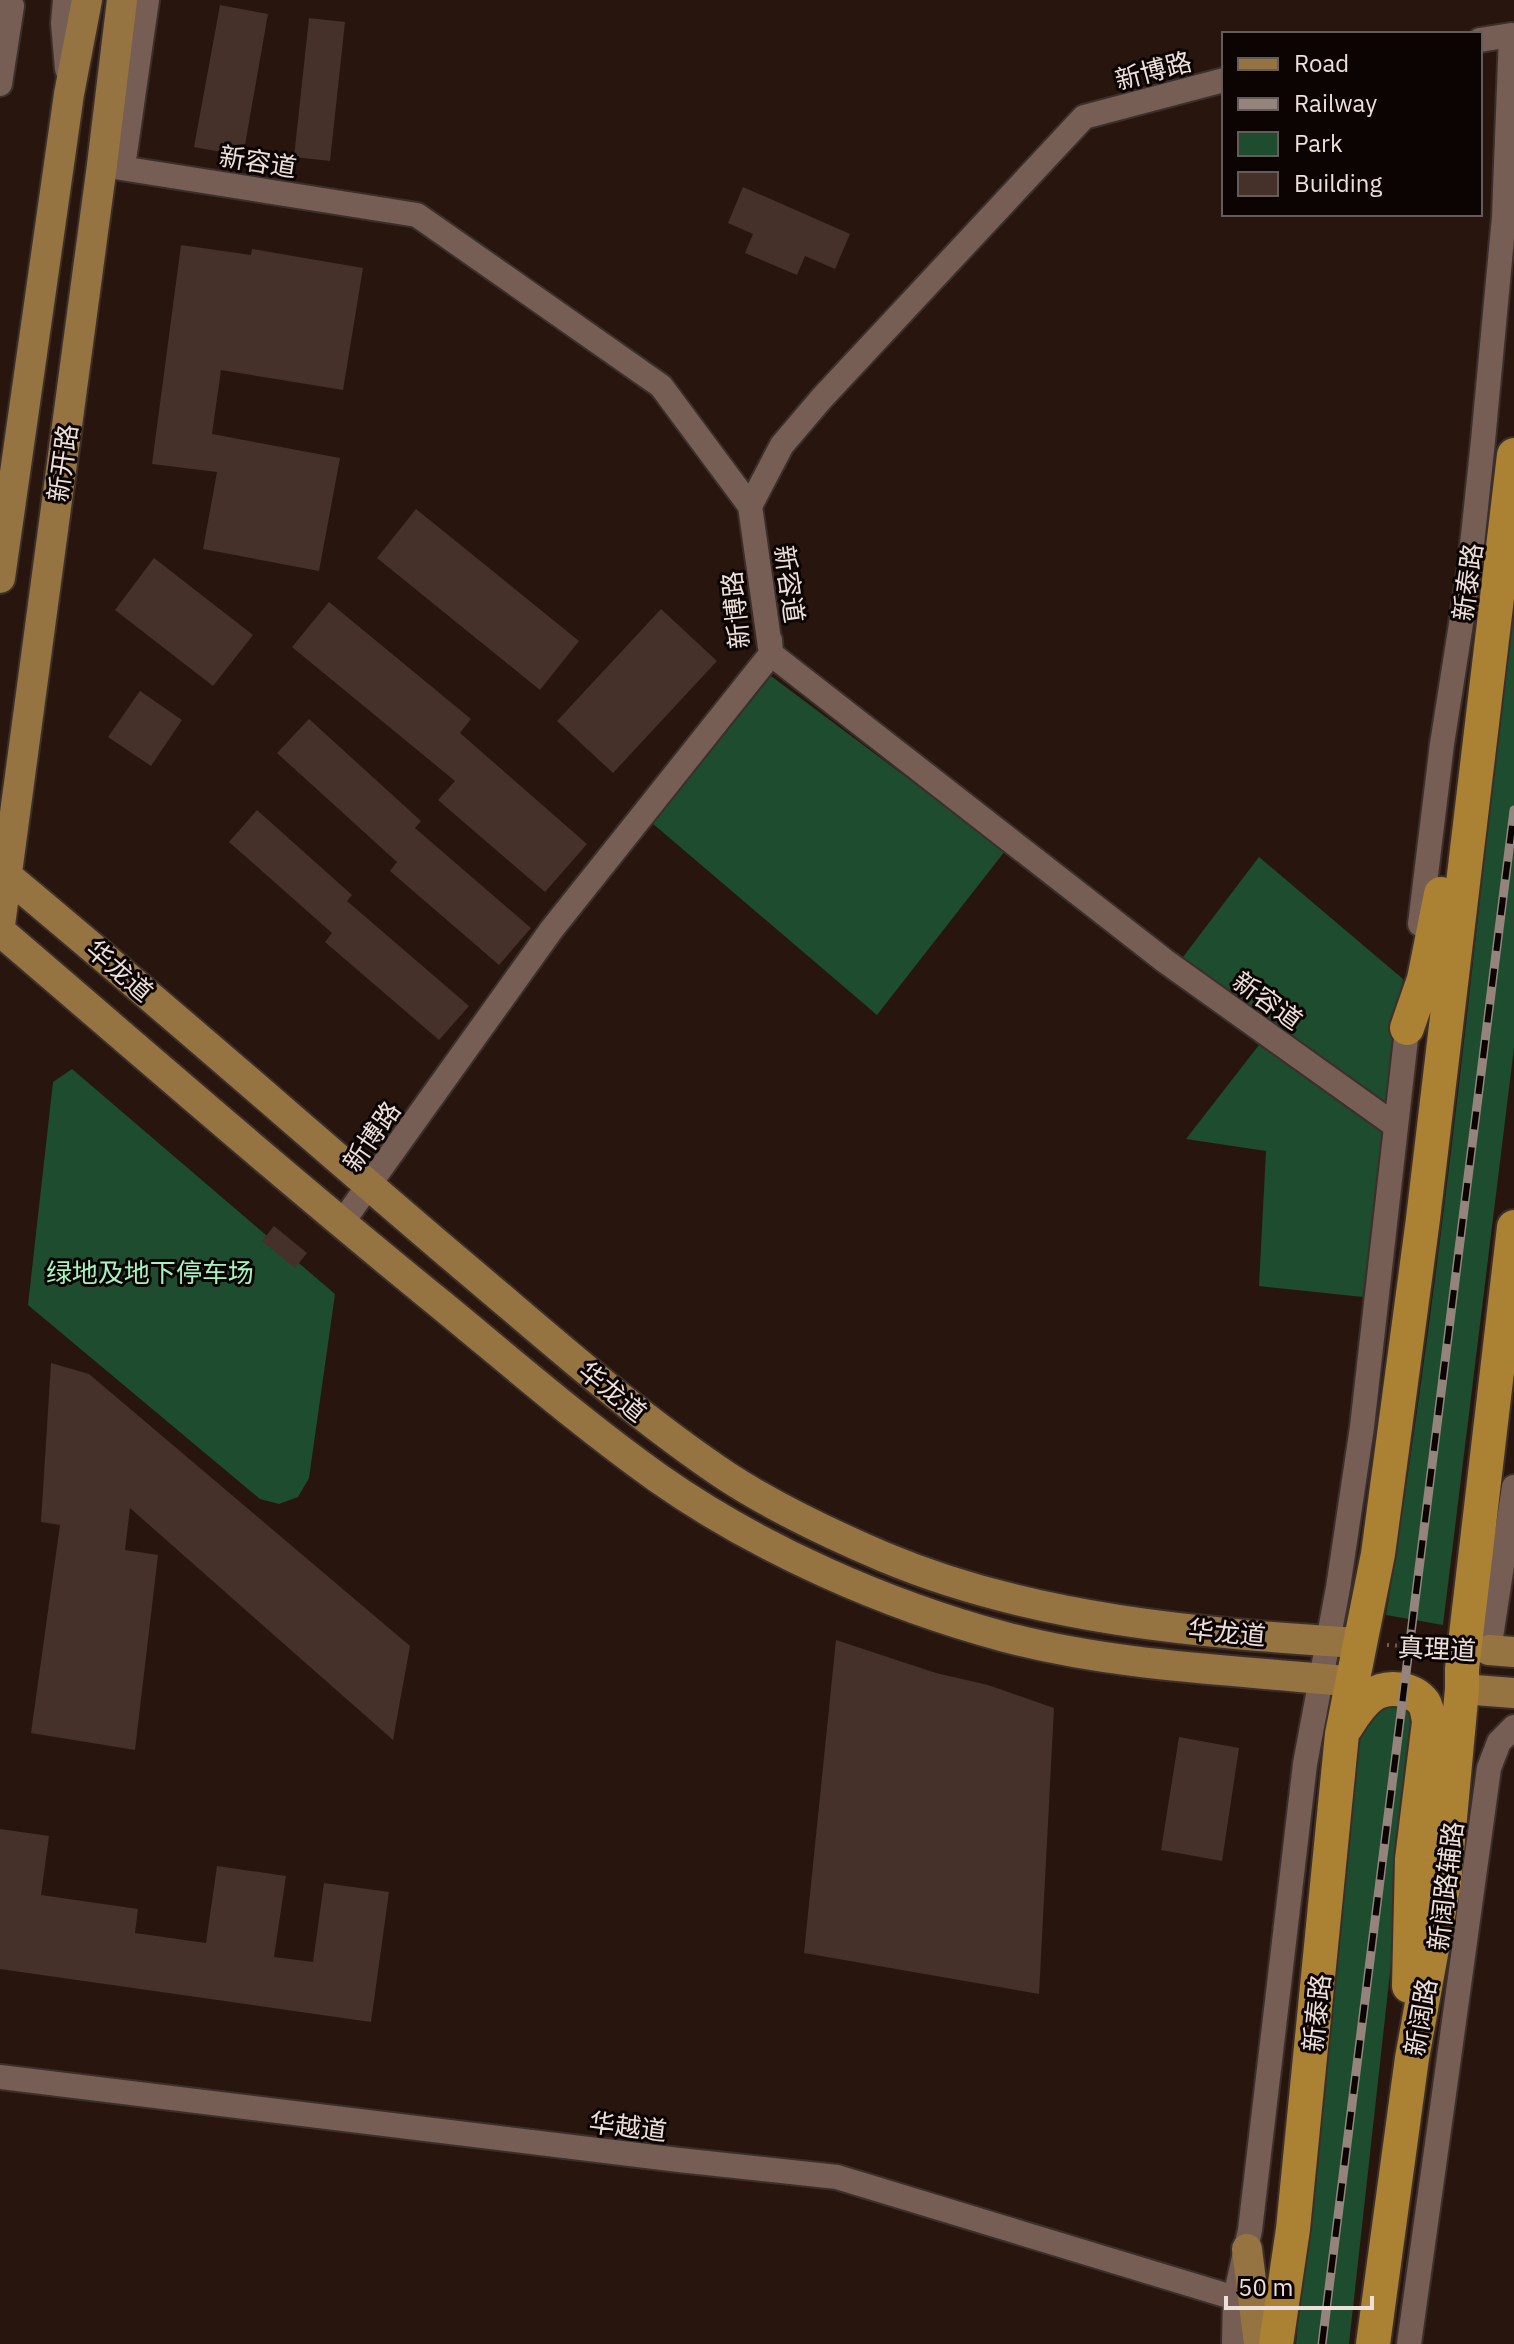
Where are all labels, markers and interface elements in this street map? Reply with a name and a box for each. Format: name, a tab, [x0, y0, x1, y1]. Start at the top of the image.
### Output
legend	[1222, 32, 1482, 216]
street label: 新博路	[1111, 43, 1195, 97]
text: Road	[1294, 47, 1349, 79]
text: Railway	[1294, 87, 1377, 119]
text: Park	[1294, 127, 1343, 159]
street label: 新容道	[217, 138, 299, 184]
text: Building	[1294, 167, 1382, 199]
street label: 新开路	[40, 422, 84, 504]
street label: 新泰路	[1445, 541, 1489, 623]
street label: 新容道	[768, 543, 812, 625]
street label: 新博路	[714, 569, 756, 651]
street label: 华龙道	[79, 932, 161, 1008]
street label: 新容道	[1226, 963, 1310, 1037]
street label: 新博路	[335, 1094, 407, 1178]
park label: 绿地及地下停车场	[46, 1255, 254, 1289]
street label: 华龙道	[572, 1353, 654, 1429]
street label: 华龙道	[1187, 1612, 1267, 1652]
street label: 真理道	[1397, 1629, 1477, 1667]
street label: 新阔路辅路	[1420, 1819, 1470, 1953]
street label: 新泰路	[1295, 1972, 1337, 2054]
street label: 新阔路	[1396, 1976, 1444, 2058]
street label: 华越道	[587, 2104, 669, 2148]
scale bar	[1226, 2260, 1372, 2310]
text: 50 m	[1238, 2271, 1293, 2303]

